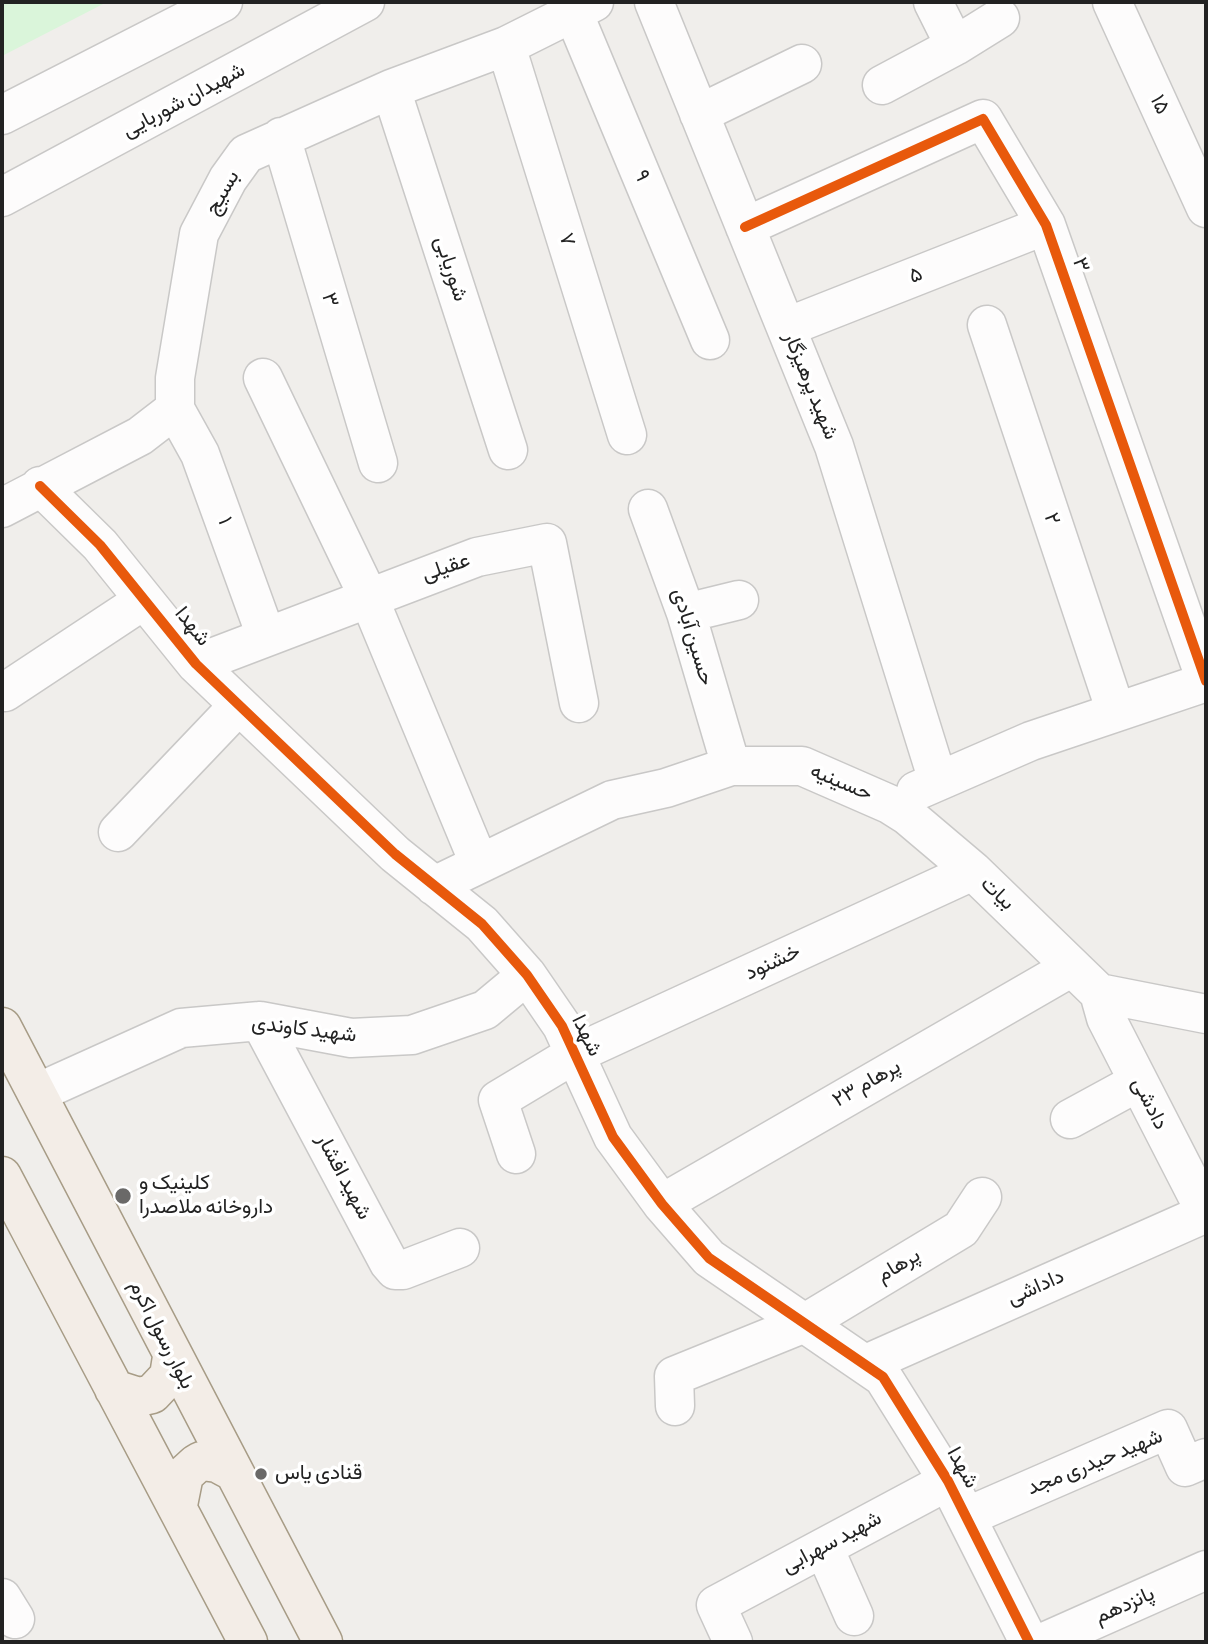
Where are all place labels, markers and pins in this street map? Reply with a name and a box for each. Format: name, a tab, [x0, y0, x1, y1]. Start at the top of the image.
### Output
place label: کلینیک و داروخانه ملاصدرا	[139, 1171, 273, 1221]
marker: کلینیک و داروخانه ملاصدرا	[113, 1186, 133, 1206]
place label: قنادی یاس	[275, 1461, 362, 1487]
marker: قنادی یاس	[253, 1466, 269, 1482]

